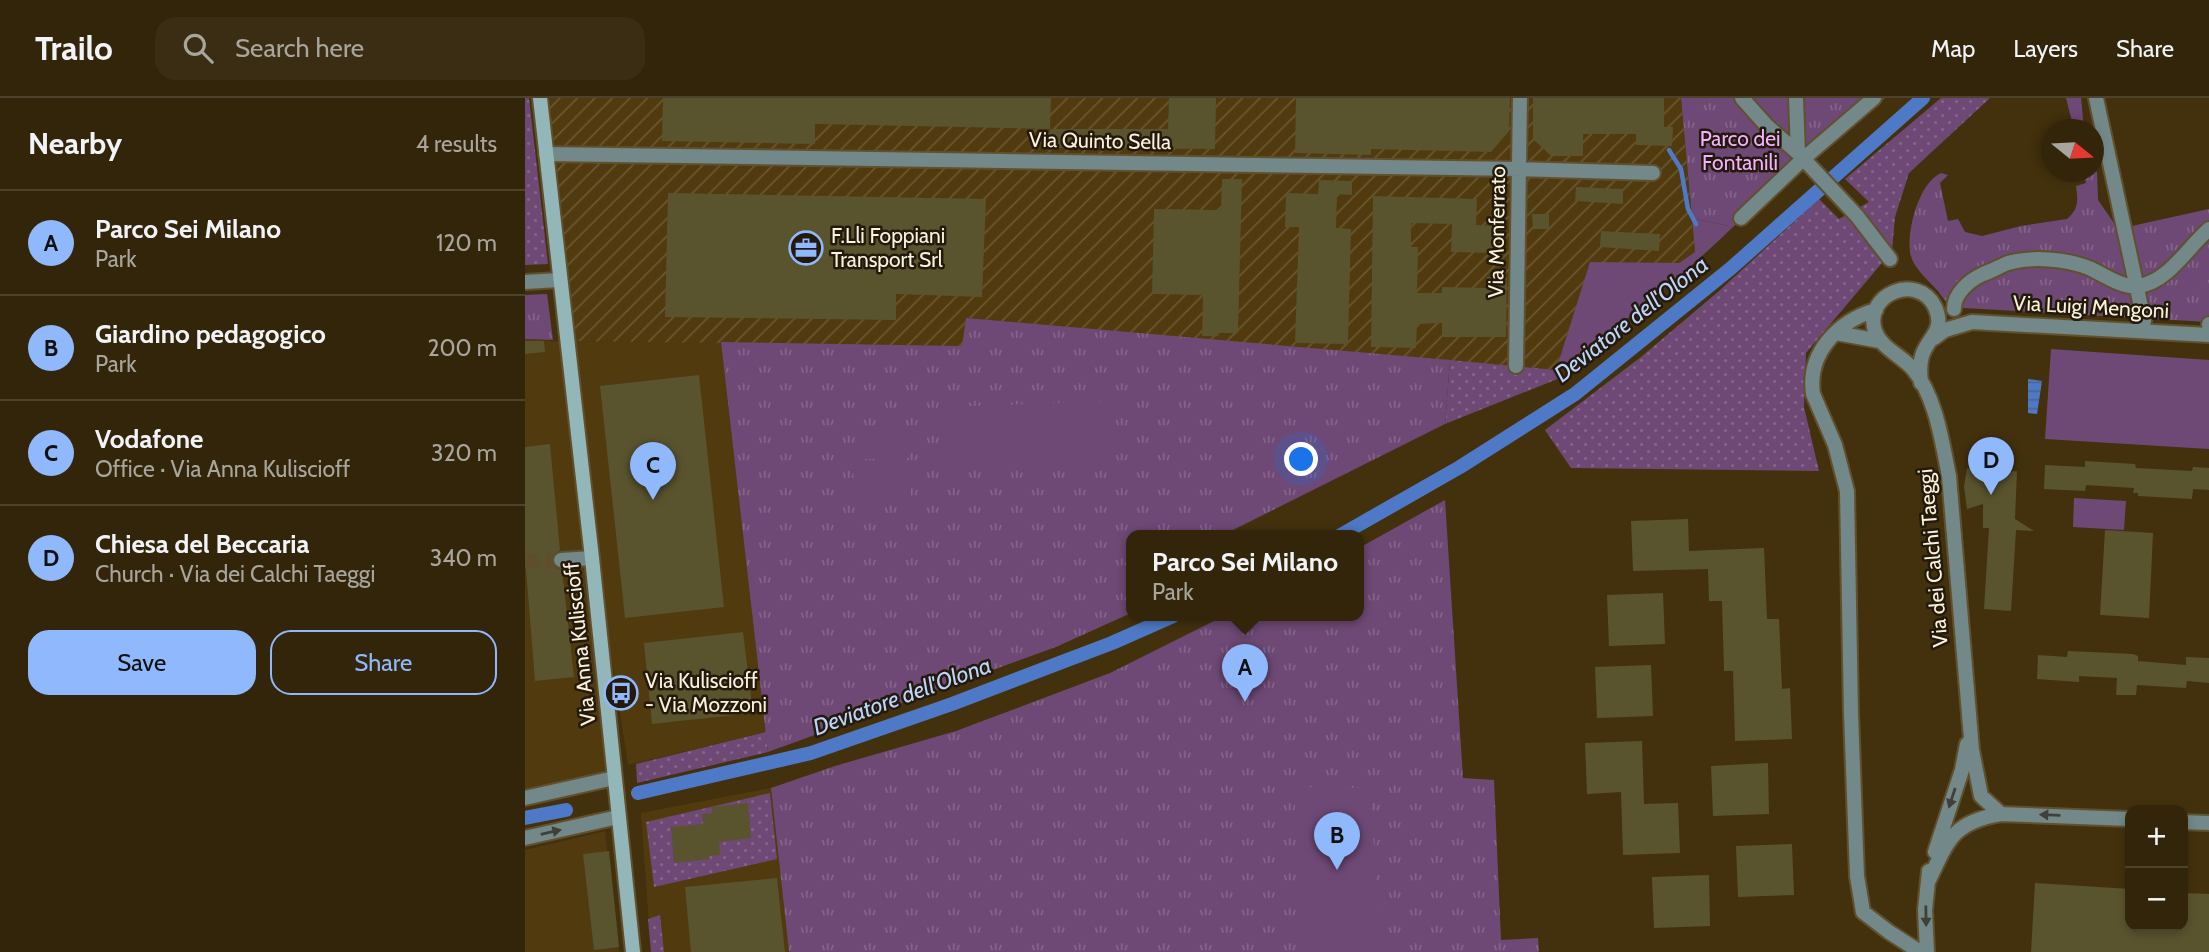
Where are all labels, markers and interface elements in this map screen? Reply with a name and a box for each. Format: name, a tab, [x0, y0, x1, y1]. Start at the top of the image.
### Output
search box	[155, 17, 645, 80]
text: Trailo	[35, 28, 113, 68]
icon: search	[179, 29, 217, 67]
text: Search here	[235, 32, 364, 64]
text: Map	[1931, 34, 1975, 63]
text: Layers	[2013, 34, 2078, 63]
text: Share	[2116, 34, 2174, 63]
north arrow	[2041, 119, 2104, 182]
text: Nearby	[28, 125, 122, 162]
park label: Parco dei Fontanili	[1700, 126, 1780, 175]
street label: Via Quinto Sella	[1029, 127, 1171, 154]
text: 4 results	[416, 130, 497, 158]
street label: Via Monferrato	[1483, 166, 1510, 298]
text: Parco Sei Milano	[95, 213, 281, 245]
place label: F.Lli Foppiani Transport Srl	[831, 223, 945, 272]
text: A	[44, 229, 58, 257]
text: 120 m	[436, 229, 497, 257]
office icon: F.Lli Foppiani Transport Srl	[787, 229, 825, 267]
text: Park	[95, 245, 136, 273]
water label: Deviatore dell'Olona	[1548, 250, 1714, 388]
street label: Via Luigi Mengoni	[2012, 290, 2170, 323]
text: Giardino pedagogico	[95, 318, 326, 350]
text: B	[44, 334, 58, 362]
text: 200 m	[427, 334, 497, 362]
text: Park	[95, 350, 136, 378]
text: Vodafone	[95, 423, 204, 455]
pin: D	[1968, 437, 2014, 495]
text: C	[44, 439, 58, 467]
text: 320 m	[431, 439, 497, 467]
pin: C	[630, 442, 676, 500]
your location	[1284, 442, 1318, 476]
text: Office · Via Anna Kuliscioff	[95, 455, 350, 483]
street label: Via dei Calchi Taeggi	[1912, 468, 1953, 648]
text: Chiesa del Beccaria	[95, 528, 309, 560]
popup	[1126, 530, 1364, 621]
text: D	[43, 544, 59, 572]
text: 340 m	[430, 544, 497, 572]
text: Parco Sei Milano	[1152, 546, 1338, 578]
text: Church · Via dei Calchi Taeggi	[95, 560, 375, 588]
street label: Via Anna Kuliscioff	[558, 561, 601, 727]
text: Park	[1152, 578, 1193, 606]
button: Save	[28, 630, 256, 695]
button: Share	[270, 630, 497, 695]
pin: A	[1222, 644, 1268, 702]
water label: Deviatore dell'Olona	[809, 651, 995, 741]
place label: Via Kuliscioff - Via Mozzoni	[645, 668, 767, 717]
bus stop icon: Via Kuliscioff - Via Mozzoni	[602, 674, 640, 712]
one-way arrow	[1947, 788, 1957, 809]
map controls	[2125, 805, 2188, 931]
button: +	[2125, 805, 2188, 868]
one-way arrow	[2038, 810, 2060, 821]
pin: B	[1314, 812, 1360, 870]
one-way arrow	[540, 826, 562, 837]
button: −	[2125, 868, 2188, 931]
one-way arrow	[1920, 905, 1932, 927]

